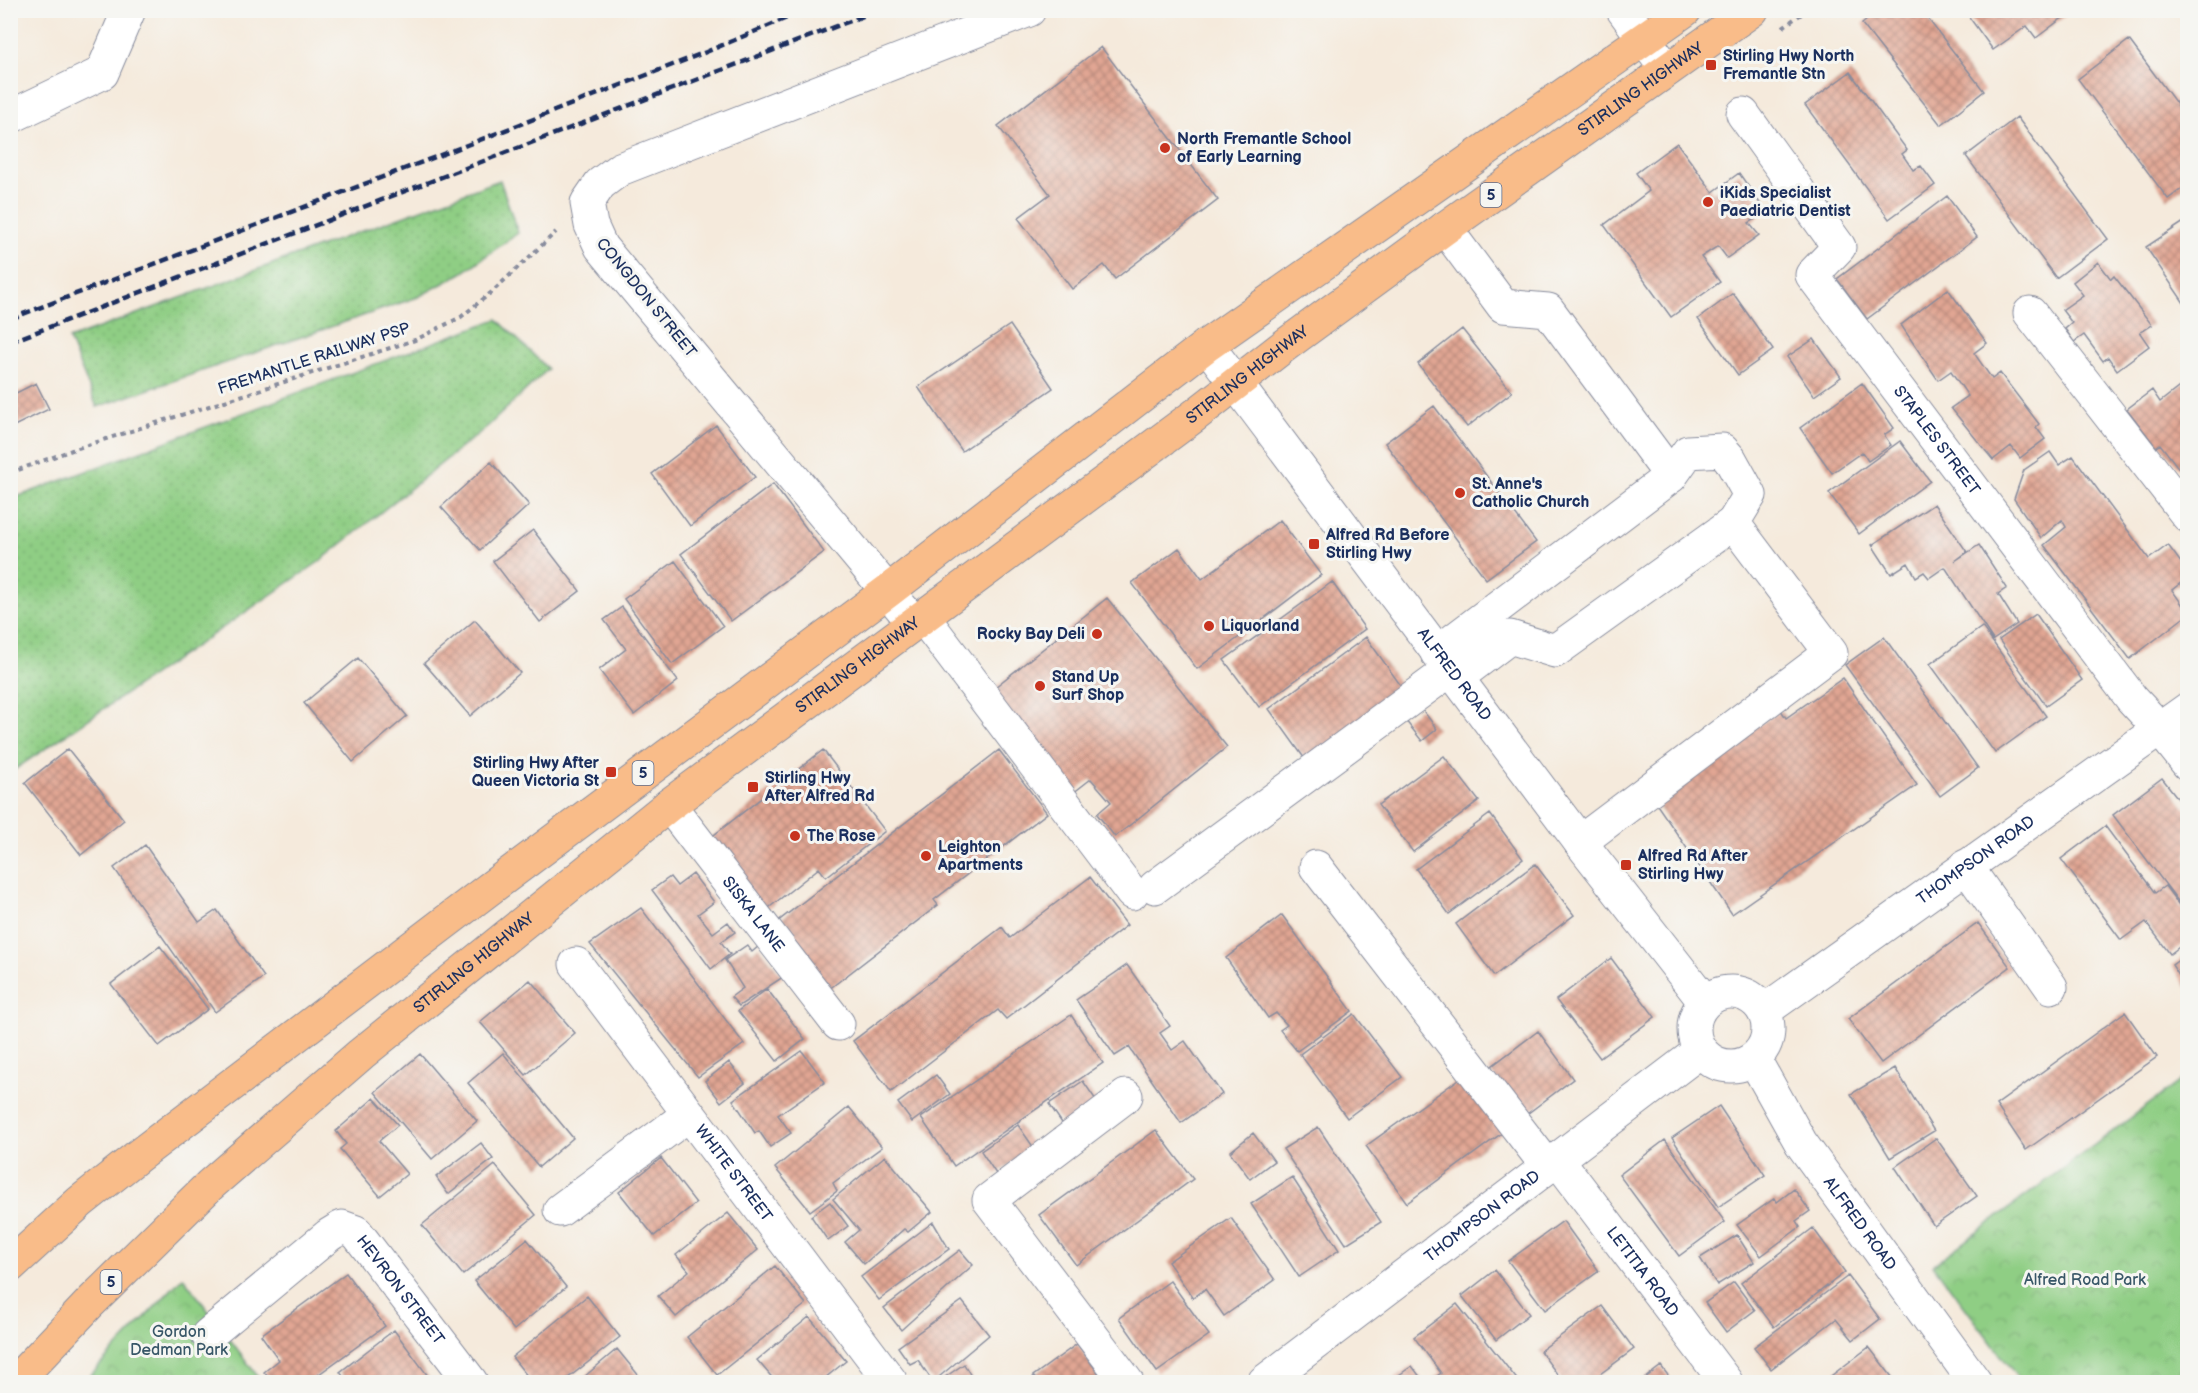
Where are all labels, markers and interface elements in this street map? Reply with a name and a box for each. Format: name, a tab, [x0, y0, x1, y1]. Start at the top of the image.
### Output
street label: STIRLING HIGHWAY	[1574, 38, 1707, 140]
place label: Stirling Hwy North Fremantle Stn	[1723, 47, 1854, 84]
marker: Stirling Hwy North Fremantle Stn	[1704, 58, 1718, 72]
place label: North Fremantle School of Early Learning	[1177, 130, 1351, 167]
marker: North Fremantle School of Early Learning	[1158, 141, 1172, 155]
road number: 5	[1480, 183, 1502, 207]
place label: iKids Specialist Paediatric Dentist	[1720, 184, 1851, 221]
marker: iKids Specialist Paediatric Dentist	[1701, 195, 1715, 209]
street label: CONGDON STREET	[592, 234, 700, 362]
street label: FREMANTLE RAILWAY PSP	[216, 319, 412, 399]
street label: STIRLING HIGHWAY	[1182, 321, 1313, 428]
street label: STAPLES STREET	[1889, 382, 1984, 499]
place label: St. Anne's Catholic Church	[1472, 475, 1589, 512]
marker: St. Anne's Catholic Church	[1453, 486, 1467, 500]
place label: Alfred Rd Before Stirling Hwy	[1325, 526, 1449, 563]
marker: Alfred Rd Before Stirling Hwy	[1307, 537, 1321, 551]
street label: STIRLING HIGHWAY	[792, 613, 924, 717]
place label: Liquorland	[1221, 617, 1299, 636]
marker: Liquorland	[1202, 619, 1216, 633]
street label: ALFRED ROAD	[1413, 624, 1495, 725]
place label: Rocky Bay Deli	[977, 625, 1085, 644]
marker: Rocky Bay Deli	[1090, 627, 1104, 641]
place label: Stand Up Surf Shop	[1052, 668, 1124, 705]
marker: Stand Up Surf Shop	[1033, 679, 1047, 693]
place label: Stirling Hwy After Queen Victoria St	[472, 754, 600, 791]
road number: 5	[632, 761, 654, 785]
marker: Stirling Hwy After Queen Victoria St	[604, 765, 618, 779]
place label: Stirling Hwy After Alfred Rd	[764, 769, 875, 806]
marker: Stirling Hwy After Alfred Rd	[746, 780, 760, 794]
street label: THOMPSON ROAD	[1913, 812, 2038, 909]
place label: The Rose	[807, 827, 876, 846]
marker: The Rose	[788, 829, 802, 843]
place label: Leighton Apartments	[937, 838, 1023, 875]
place label: Alfred Rd After Stirling Hwy	[1637, 847, 1748, 884]
marker: Leighton Apartments	[919, 849, 933, 863]
marker: Alfred Rd After Stirling Hwy	[1619, 858, 1633, 872]
street label: SISKA LANE	[718, 873, 788, 956]
street label: STIRLING HIGHWAY	[410, 908, 538, 1017]
street label: WHITE STREET	[691, 1121, 777, 1226]
street label: THOMPSON ROAD	[1421, 1166, 1544, 1266]
street label: ALFRED ROAD	[1819, 1173, 1900, 1274]
street label: LETITIA ROAD	[1602, 1223, 1683, 1320]
street label: HEVRON STREET	[352, 1231, 449, 1349]
road number: 5	[100, 1270, 122, 1294]
park label: Alfred Road Park	[2024, 1271, 2146, 1290]
park label: Gordon Dedman Park	[130, 1323, 228, 1360]

